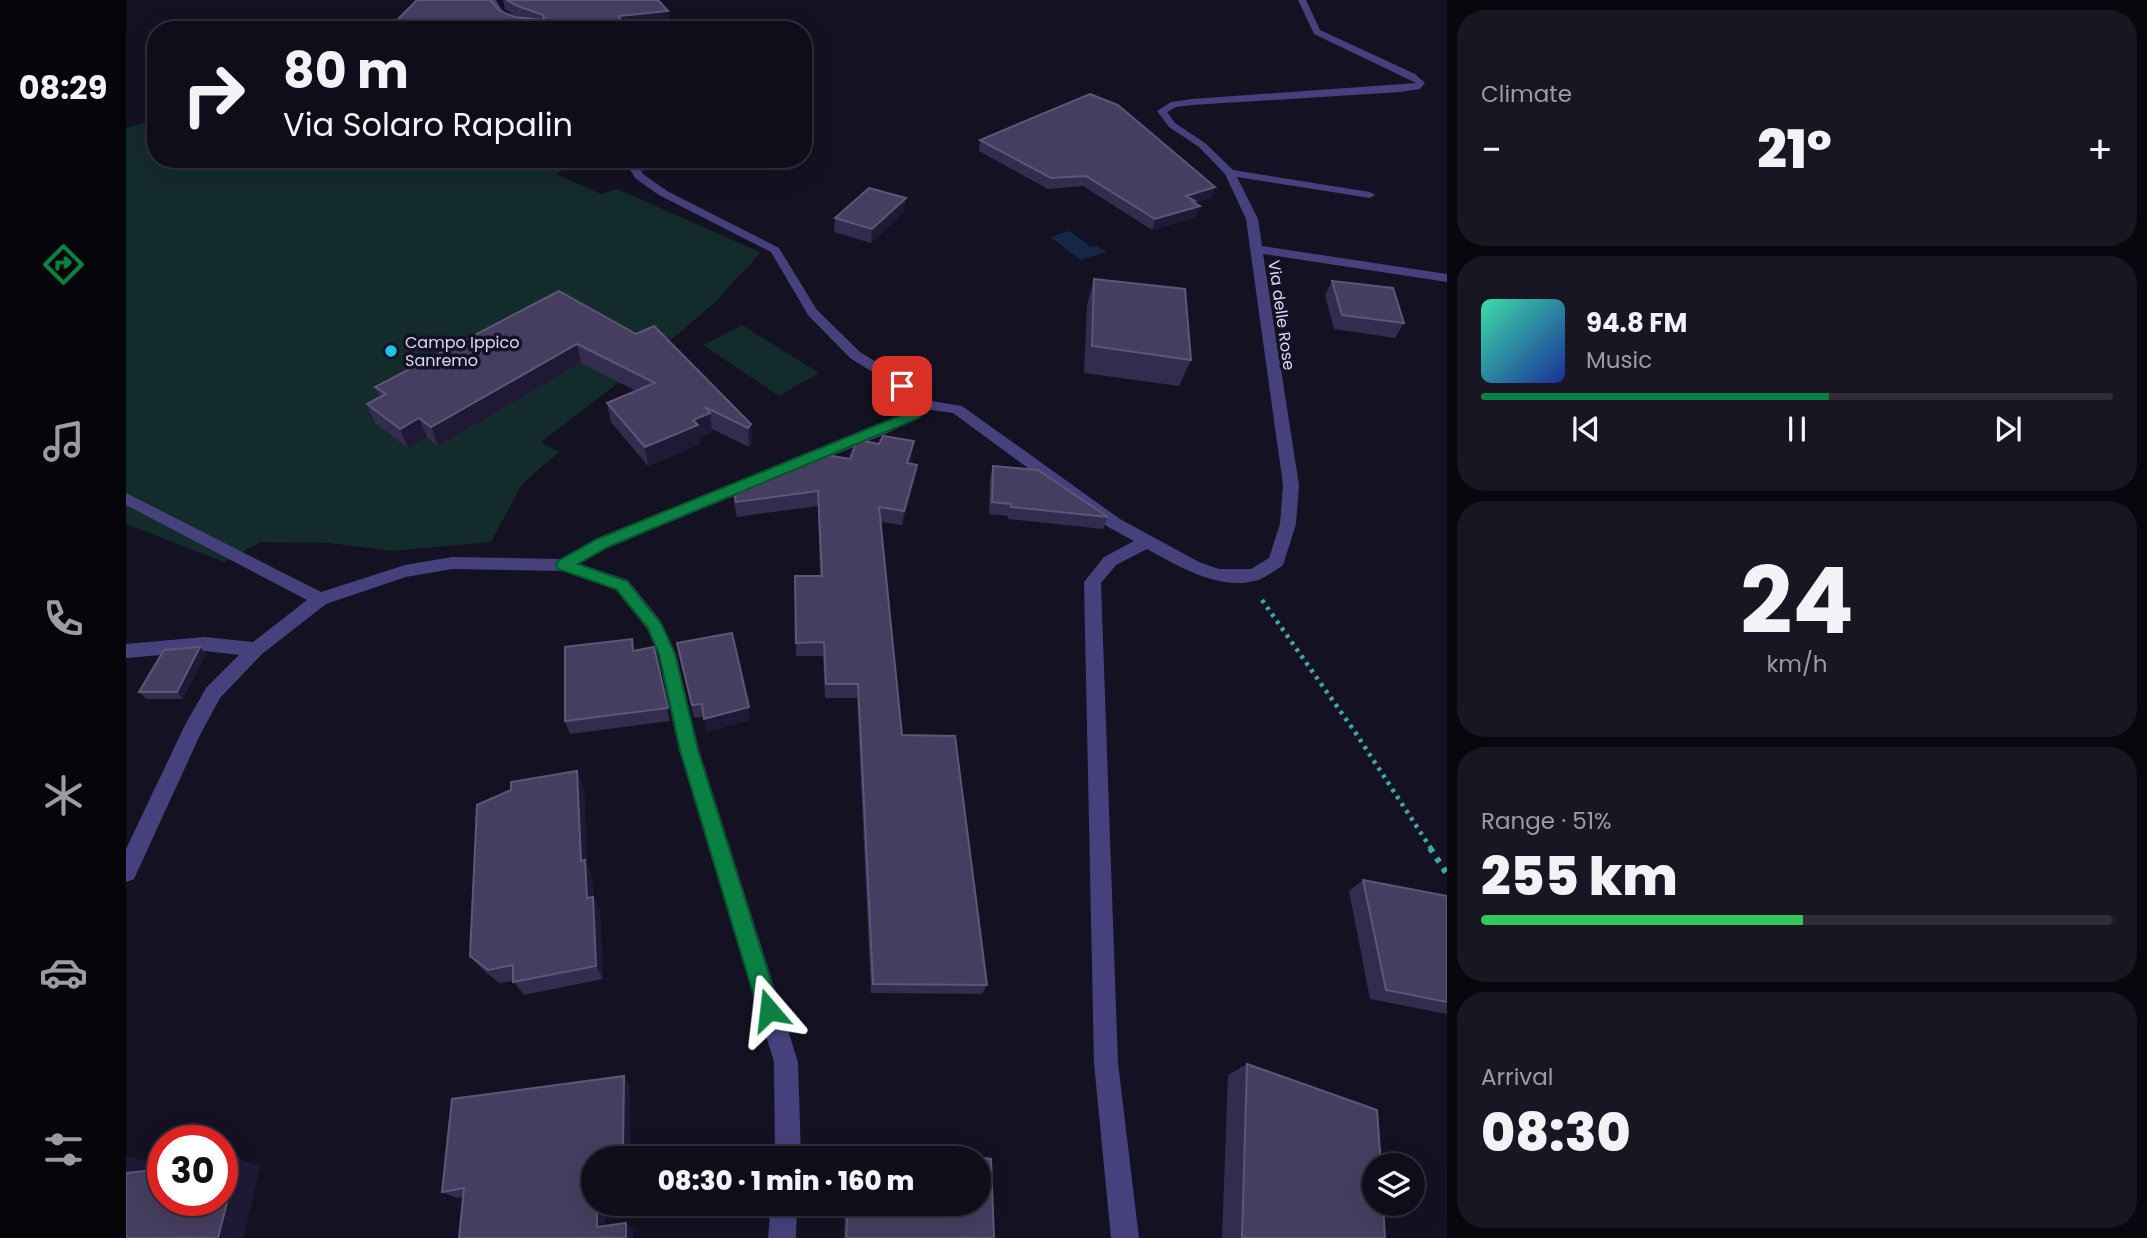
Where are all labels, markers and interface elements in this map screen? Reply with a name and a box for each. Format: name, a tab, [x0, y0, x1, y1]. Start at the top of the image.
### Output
text: 80 m	[283, 37, 409, 105]
icon: right	[168, 49, 259, 140]
text: 08:29	[19, 65, 107, 110]
text: Climate	[1481, 78, 1572, 110]
text: Via Solaro Rapalin	[283, 102, 573, 147]
text: 21°	[1757, 113, 1832, 186]
text: −	[1481, 123, 1502, 176]
text: +	[2087, 123, 2113, 176]
icon: directions	[39, 240, 88, 289]
street label: Via delle Rose	[1262, 259, 1301, 372]
text: 94.8 FM	[1586, 305, 1687, 341]
place label: Campo Ippico Sanremo	[405, 331, 519, 372]
marker: Campo Ippico Sanremo	[383, 343, 399, 359]
text: Music	[1586, 344, 1652, 376]
pin	[872, 356, 932, 416]
icon: arrive	[883, 367, 921, 405]
icon: previous	[1567, 410, 1605, 448]
icon: pause	[1778, 410, 1816, 448]
icon: next	[1989, 410, 2027, 448]
icon: music	[39, 417, 88, 466]
text: 24	[1740, 537, 1854, 665]
icon: phone	[39, 594, 88, 643]
text: km/h	[1766, 648, 1828, 680]
icon: climate	[39, 771, 88, 820]
text: Range · 51%	[1481, 805, 1611, 837]
text: 255 km	[1481, 840, 1678, 913]
icon: car	[39, 948, 88, 997]
position arrow	[732, 973, 806, 1047]
text: Arrival	[1481, 1061, 1553, 1093]
text: 08:30	[1481, 1096, 1631, 1169]
icon: filters	[39, 1125, 88, 1174]
speed limit sign: 30	[147, 1125, 238, 1216]
map controls	[1362, 1153, 1425, 1216]
button: layers	[1362, 1153, 1425, 1216]
text: 08:30 · 1 min · 160 m	[658, 1163, 914, 1199]

